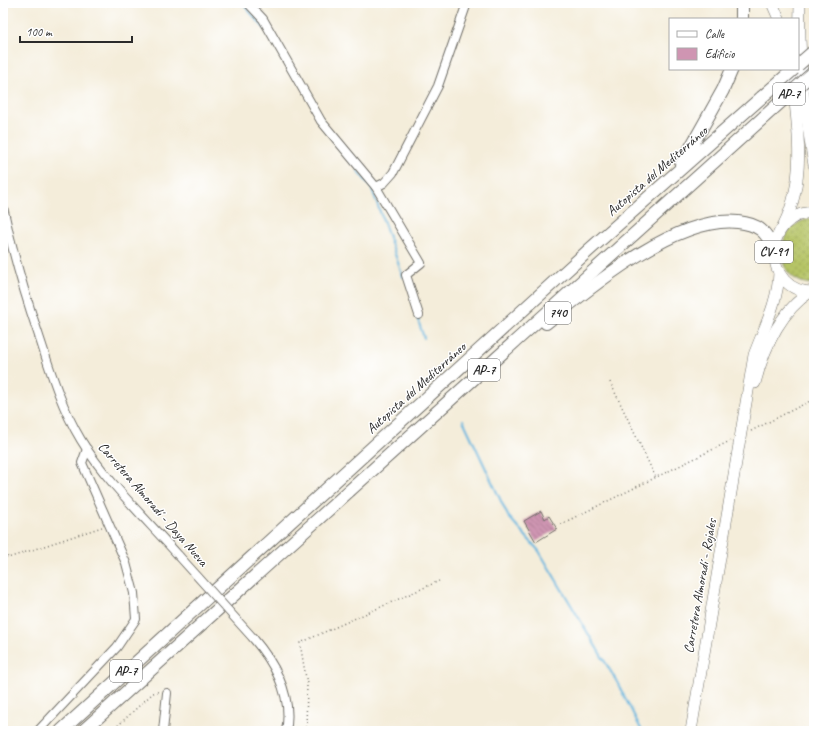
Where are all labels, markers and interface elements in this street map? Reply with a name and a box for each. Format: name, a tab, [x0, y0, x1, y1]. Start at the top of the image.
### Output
scale bar	[20, 18, 132, 44]
legend	[669, 18, 799, 70]
text: 100 m	[26, 24, 53, 40]
text: Calle	[705, 26, 725, 42]
text: Edificio	[705, 46, 735, 62]
road number: AP-7	[773, 83, 805, 105]
street label: Autopista del Mediterráneo	[603, 121, 713, 219]
road number: CV-91	[755, 241, 793, 263]
road number: 740	[545, 302, 571, 324]
street label: Autopista del Mediterráneo	[363, 337, 471, 437]
road number: AP-7	[468, 359, 500, 381]
street label: Carretera Almoradí - Daya Nueva	[94, 438, 212, 571]
street label: Carretera Almoradí - Rojales	[680, 516, 720, 654]
road number: AP-7	[110, 660, 142, 682]

